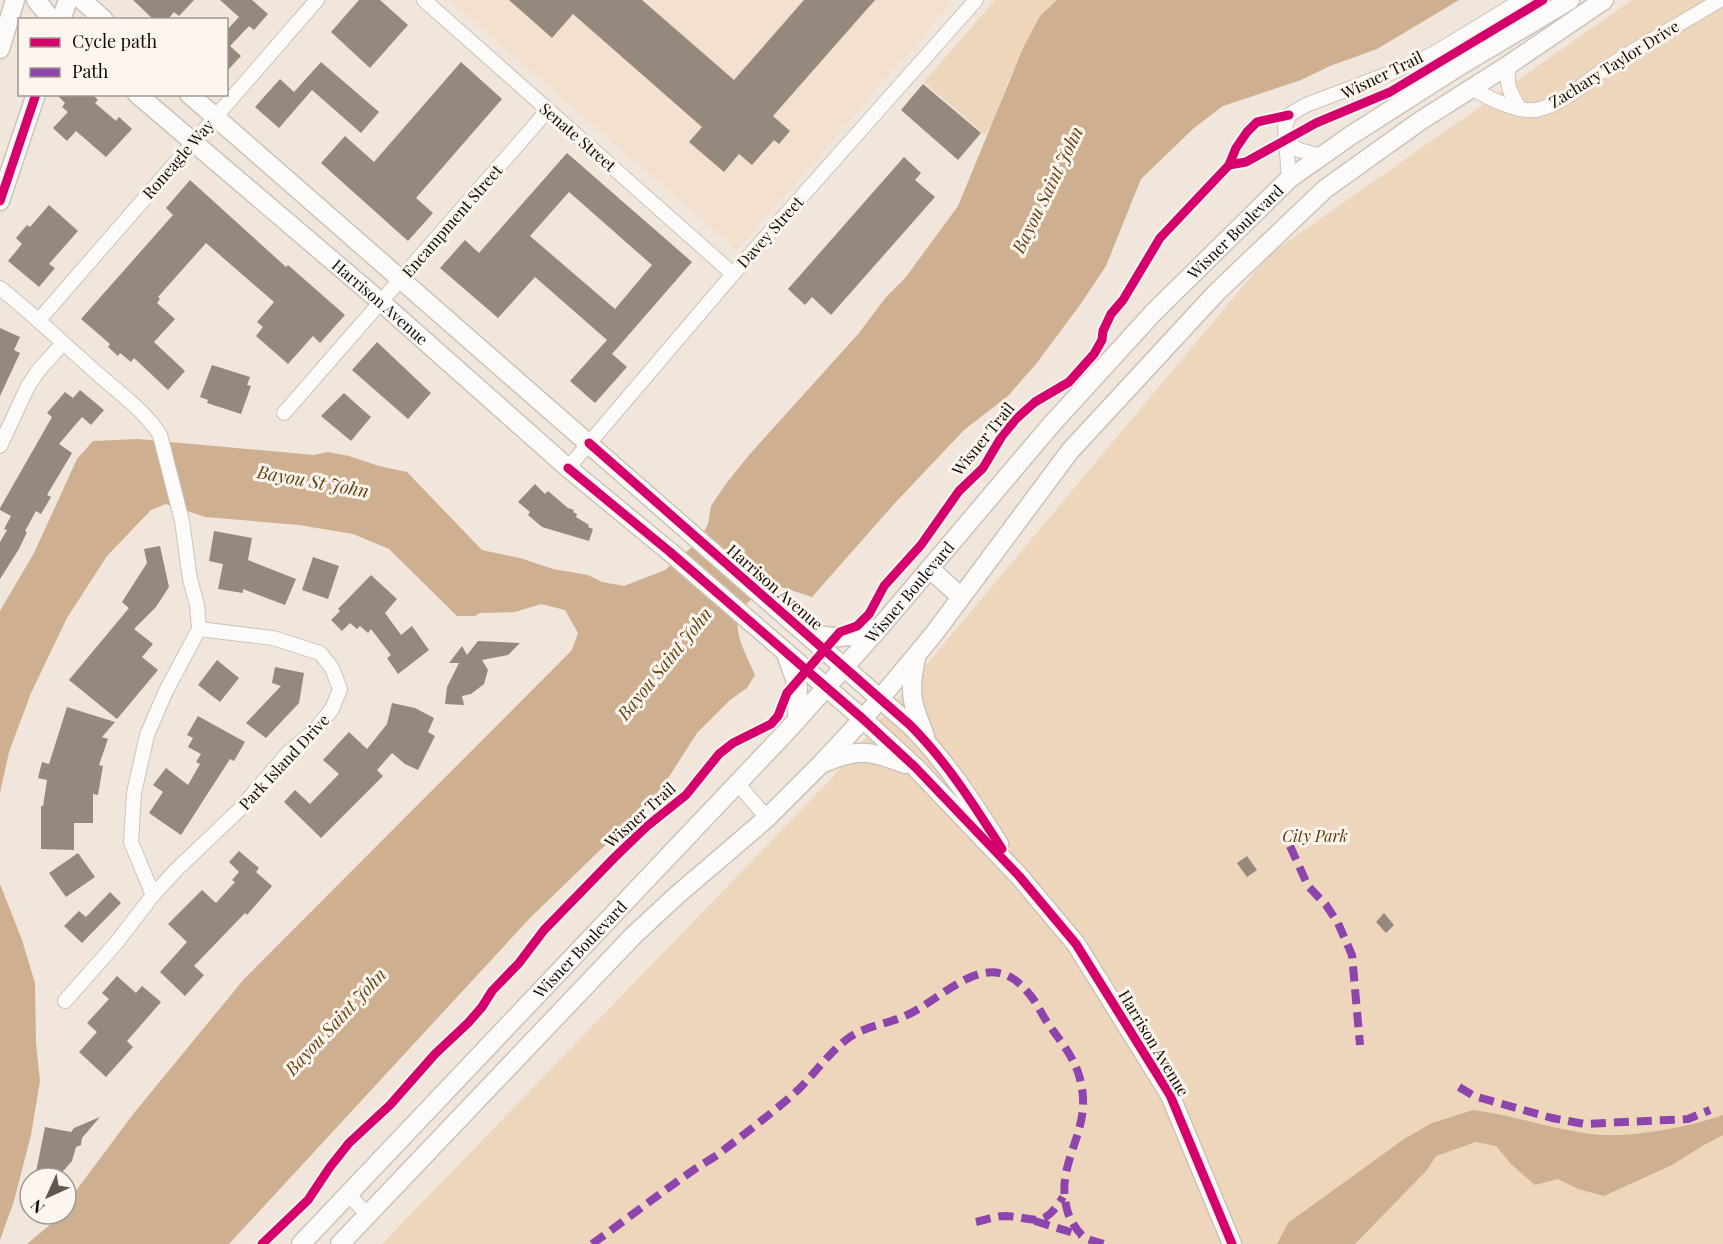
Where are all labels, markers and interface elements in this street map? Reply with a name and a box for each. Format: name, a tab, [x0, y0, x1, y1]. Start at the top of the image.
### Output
street label: Zachary Taylor Drive	[1545, 15, 1683, 112]
legend	[18, 18, 228, 96]
text: Cycle path	[72, 29, 157, 53]
street label: Wisner Trail	[1337, 46, 1426, 104]
text: Path	[72, 59, 109, 83]
street label: Senate Street	[536, 98, 621, 176]
street label: Roneagle Way	[137, 115, 218, 203]
water label: Bayou Saint John	[1006, 122, 1088, 258]
street label: Encampment Street	[397, 160, 507, 281]
street label: Wisner Boulevard	[1182, 179, 1288, 284]
street label: Davey Street	[732, 191, 808, 272]
street label: Harrison Avenue	[328, 254, 433, 349]
street label: Wisner Trail	[946, 397, 1019, 480]
water label: Bayou St John	[254, 459, 371, 503]
street label: Wisner Boulevard	[859, 537, 958, 648]
street label: Harrison Avenue	[723, 539, 828, 634]
water label: Bayou Saint John	[611, 602, 717, 725]
street label: Park Island Drive	[234, 709, 333, 814]
street label: Wisner Trail	[599, 777, 680, 853]
park label: City Park	[1282, 825, 1348, 846]
street label: Wisner Boulevard	[528, 896, 631, 1003]
water label: Bayou Saint John	[279, 963, 391, 1081]
street label: Harrison Avenue	[1114, 986, 1194, 1100]
north arrow	[18, 1166, 78, 1226]
text: N	[25, 1195, 49, 1218]

